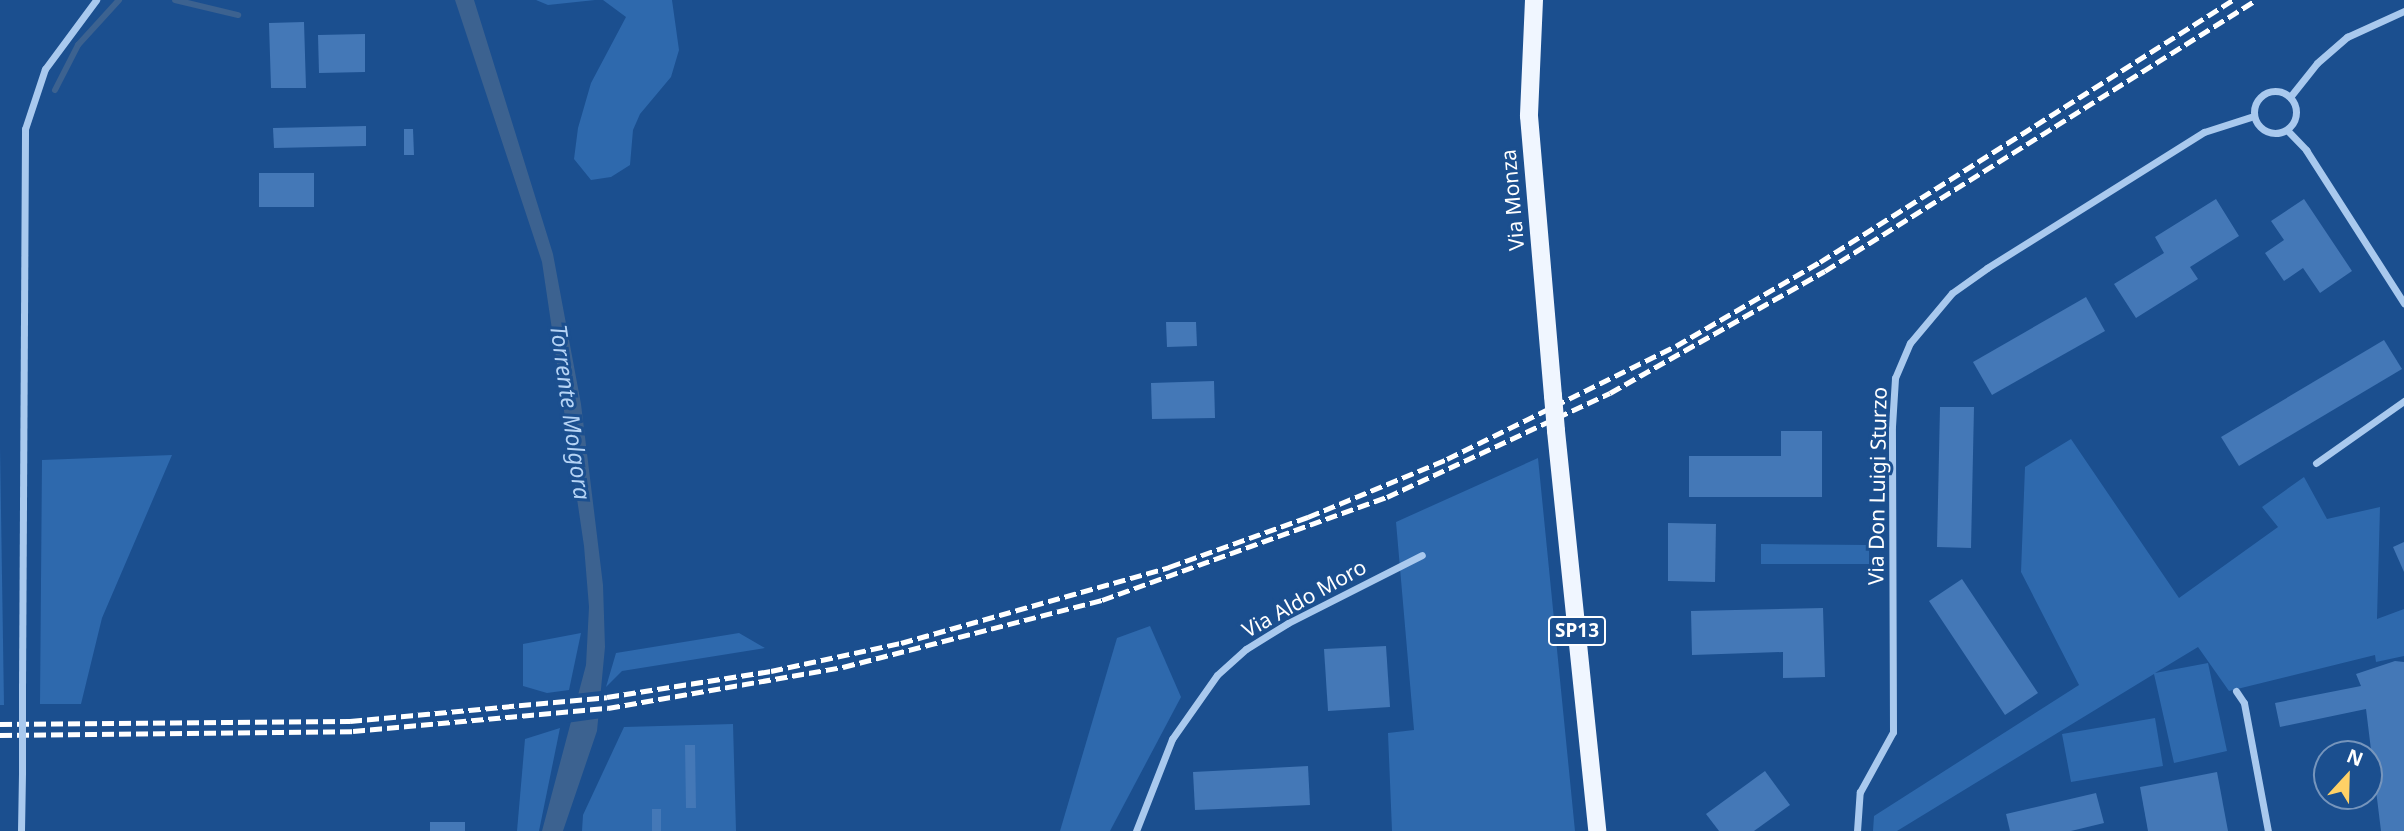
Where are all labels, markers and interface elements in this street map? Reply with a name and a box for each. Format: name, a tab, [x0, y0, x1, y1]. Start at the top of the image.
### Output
street label: Via Monza	[1495, 148, 1529, 252]
water label: Torrente Molgora	[545, 323, 597, 501]
street label: Via Don Luigi Sturzo	[1863, 387, 1891, 585]
street label: Via Aldo Moro	[1238, 554, 1370, 642]
road number: SP13	[1547, 616, 1607, 646]
north arrow	[2313, 740, 2383, 810]
text: N	[2343, 742, 2367, 772]

